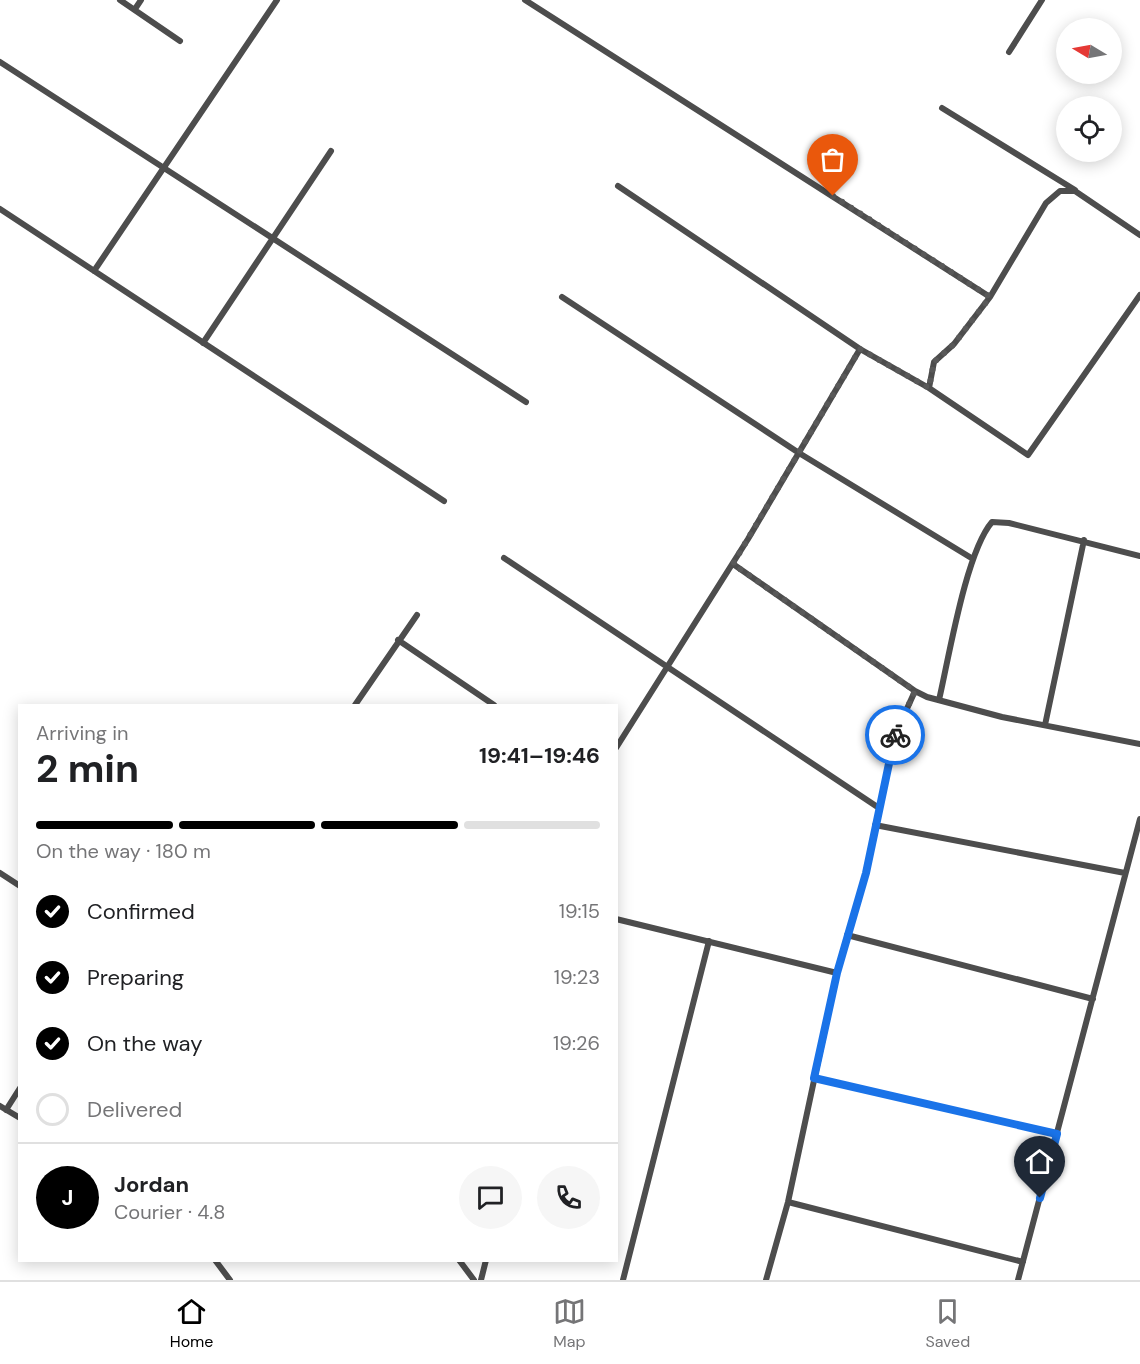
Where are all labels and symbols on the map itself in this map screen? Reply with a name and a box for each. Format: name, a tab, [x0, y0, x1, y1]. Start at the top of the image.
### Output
north arrow	[1056, 18, 1122, 84]
pin	[807, 134, 858, 196]
courier	[865, 705, 925, 765]
pin	[1014, 1136, 1065, 1198]

